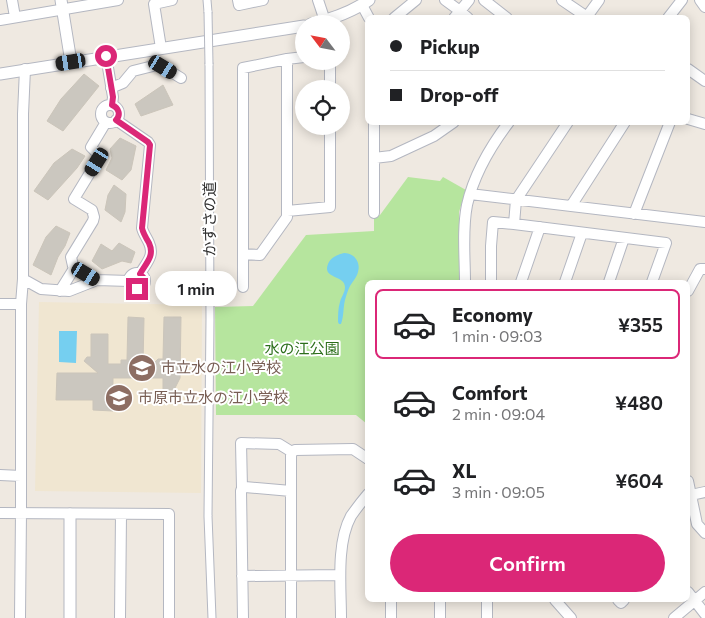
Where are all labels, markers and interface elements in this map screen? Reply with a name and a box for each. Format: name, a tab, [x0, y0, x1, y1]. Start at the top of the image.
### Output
north arrow	[295, 15, 350, 70]
map controls	[295, 15, 350, 135]
text: Pickup	[420, 35, 480, 58]
route start	[95, 45, 117, 67]
car	[55, 52, 86, 72]
car	[146, 53, 179, 81]
button: locate	[295, 80, 350, 135]
text: Drop-off	[420, 83, 499, 106]
car	[82, 145, 111, 179]
street label: かずさの道	[200, 181, 218, 257]
car	[69, 260, 102, 288]
callout: 1 min	[154, 272, 237, 306]
route end	[126, 278, 148, 300]
text: 1 min	[177, 279, 215, 298]
icon: car	[392, 302, 437, 347]
text: Economy	[452, 303, 533, 326]
text: ¥355	[618, 313, 663, 336]
text: 1 min · 09:03	[452, 326, 543, 345]
park label: 水の江公園	[264, 339, 340, 357]
school or university icon: 市立水の江小学校	[127, 353, 157, 383]
place label: 市立水の江小学校	[161, 358, 281, 376]
icon: car	[392, 380, 437, 425]
text: Comfort	[452, 381, 528, 404]
school or university icon: 市原市立水の江小学校	[104, 383, 134, 413]
place label: 市原市立水の江小学校	[138, 388, 288, 406]
text: ¥480	[615, 391, 663, 414]
text: 2 min · 09:04	[452, 404, 545, 423]
icon: car	[392, 458, 437, 503]
text: XL	[452, 459, 477, 482]
text: ¥604	[615, 469, 663, 492]
text: 3 min · 09:05	[452, 482, 545, 501]
button: Confirm	[390, 534, 665, 592]

